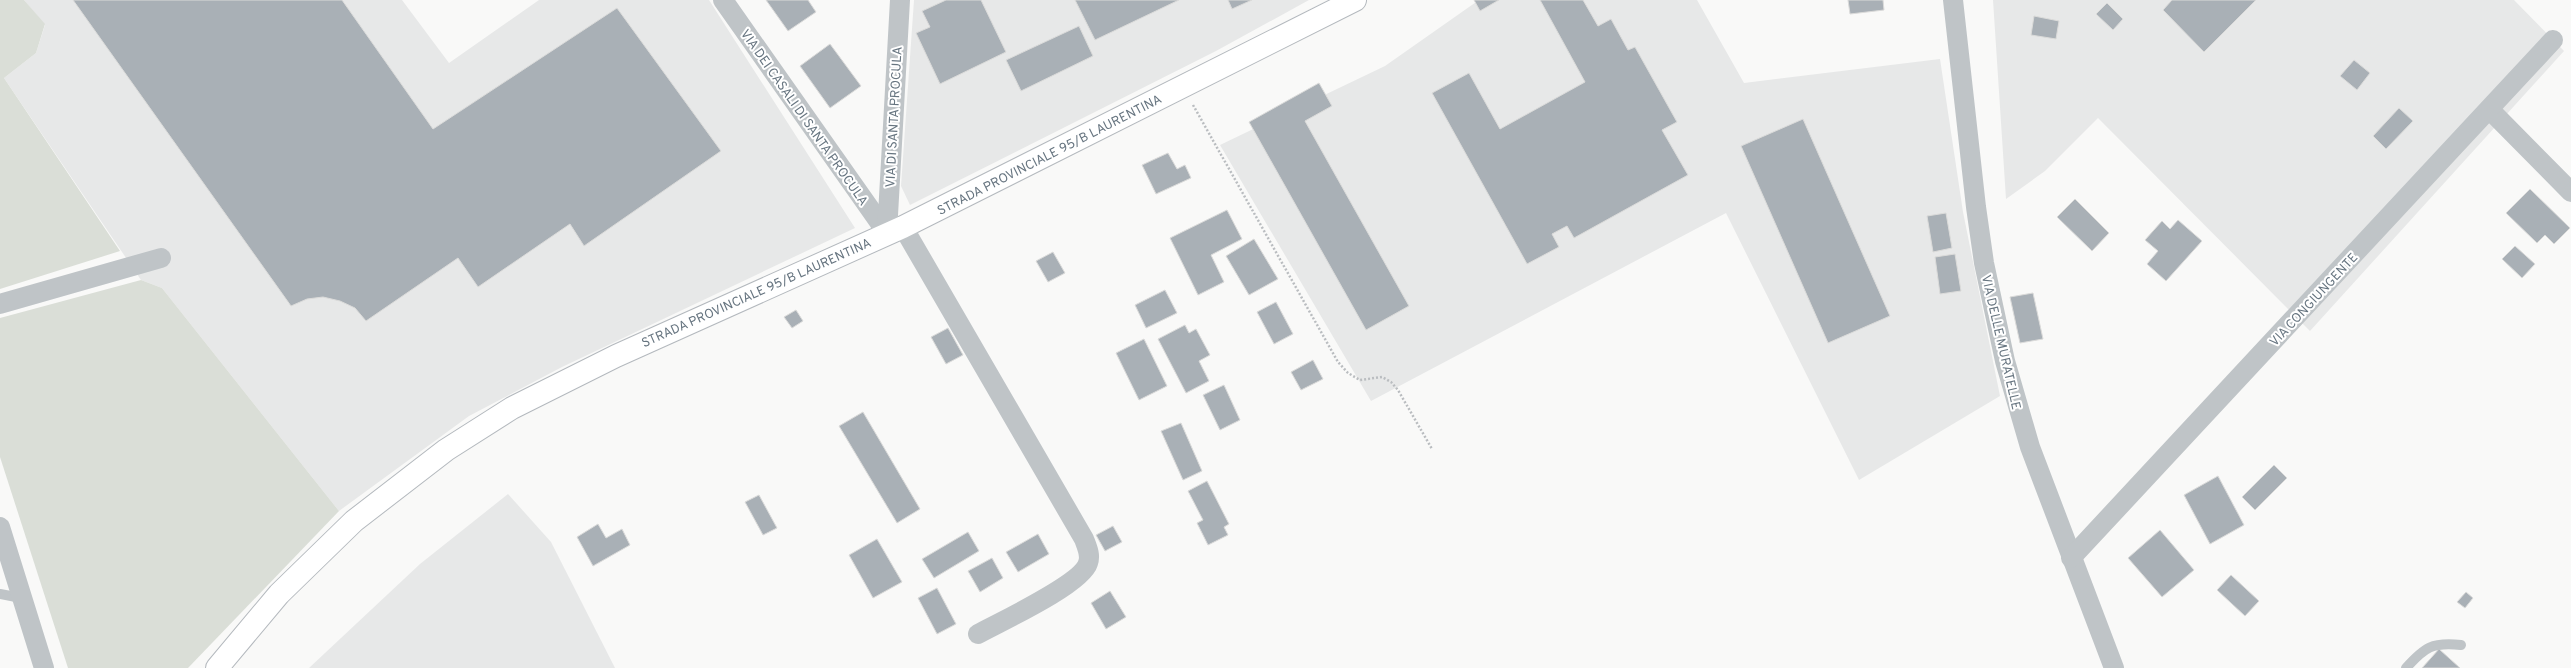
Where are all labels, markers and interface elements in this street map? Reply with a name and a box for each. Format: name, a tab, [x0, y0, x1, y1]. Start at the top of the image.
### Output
street label: VIA DEI CASALI DI SANTA PROCULA	[736, 27, 871, 209]
street label: VIA DI SANTA PROCULA	[883, 46, 907, 188]
street label: STRADA PROVINCIALE 95/B LAURENTINA	[935, 92, 1165, 220]
street label: STRADA PROVINCIALE 95/B LAURENTINA	[639, 236, 874, 352]
street label: VIA CONGIUNGENTE	[2267, 250, 2362, 350]
street label: VIA DELLE MURATELLE	[1977, 274, 2023, 411]

